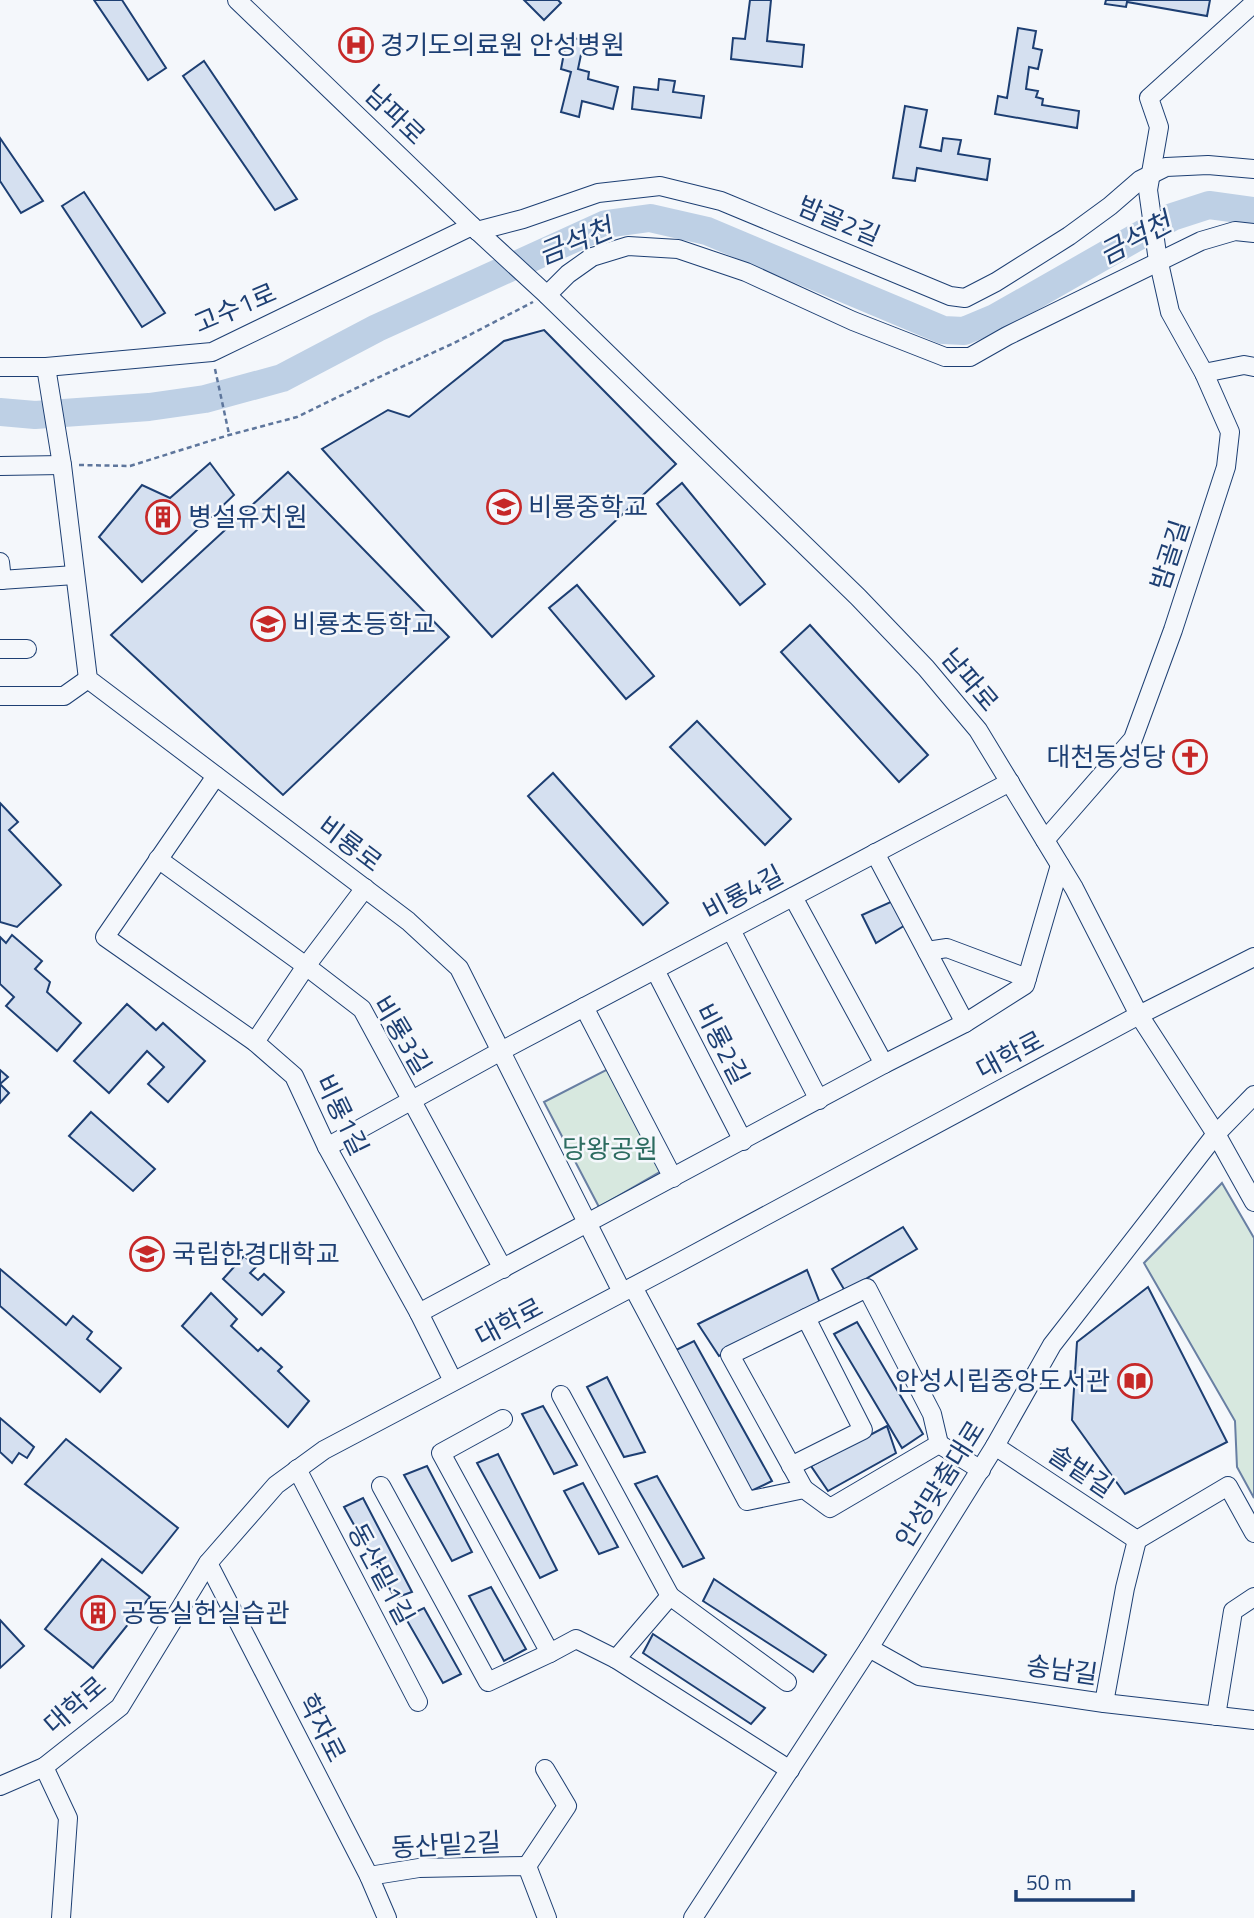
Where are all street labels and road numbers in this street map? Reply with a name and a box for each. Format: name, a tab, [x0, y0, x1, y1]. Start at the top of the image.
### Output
street label: 남파로	[356, 76, 435, 154]
street label: 밤골2길	[792, 186, 887, 255]
street label: 고수1로	[187, 273, 282, 342]
street label: 밤골길	[1140, 515, 1199, 595]
street label: 남파로	[932, 640, 1008, 720]
street label: 비룡로	[310, 806, 391, 881]
street label: 비룡4길	[695, 855, 790, 930]
street label: 비룡3길	[363, 988, 441, 1082]
street label: 비룡2길	[685, 996, 759, 1091]
street label: 대학로	[969, 1020, 1051, 1089]
street label: 비룡1길	[306, 1067, 379, 1162]
street label: 대학로	[468, 1287, 550, 1356]
street label: 안성맞춤대로	[885, 1413, 994, 1555]
street label: 솔밭길	[1041, 1434, 1122, 1507]
street label: 동산밑1길	[338, 1516, 425, 1632]
street label: 송남길	[1024, 1645, 1100, 1694]
street label: 대학로	[35, 1666, 115, 1743]
street label: 학자로	[289, 1687, 356, 1769]
street label: 동산밑2길	[390, 1822, 502, 1867]

